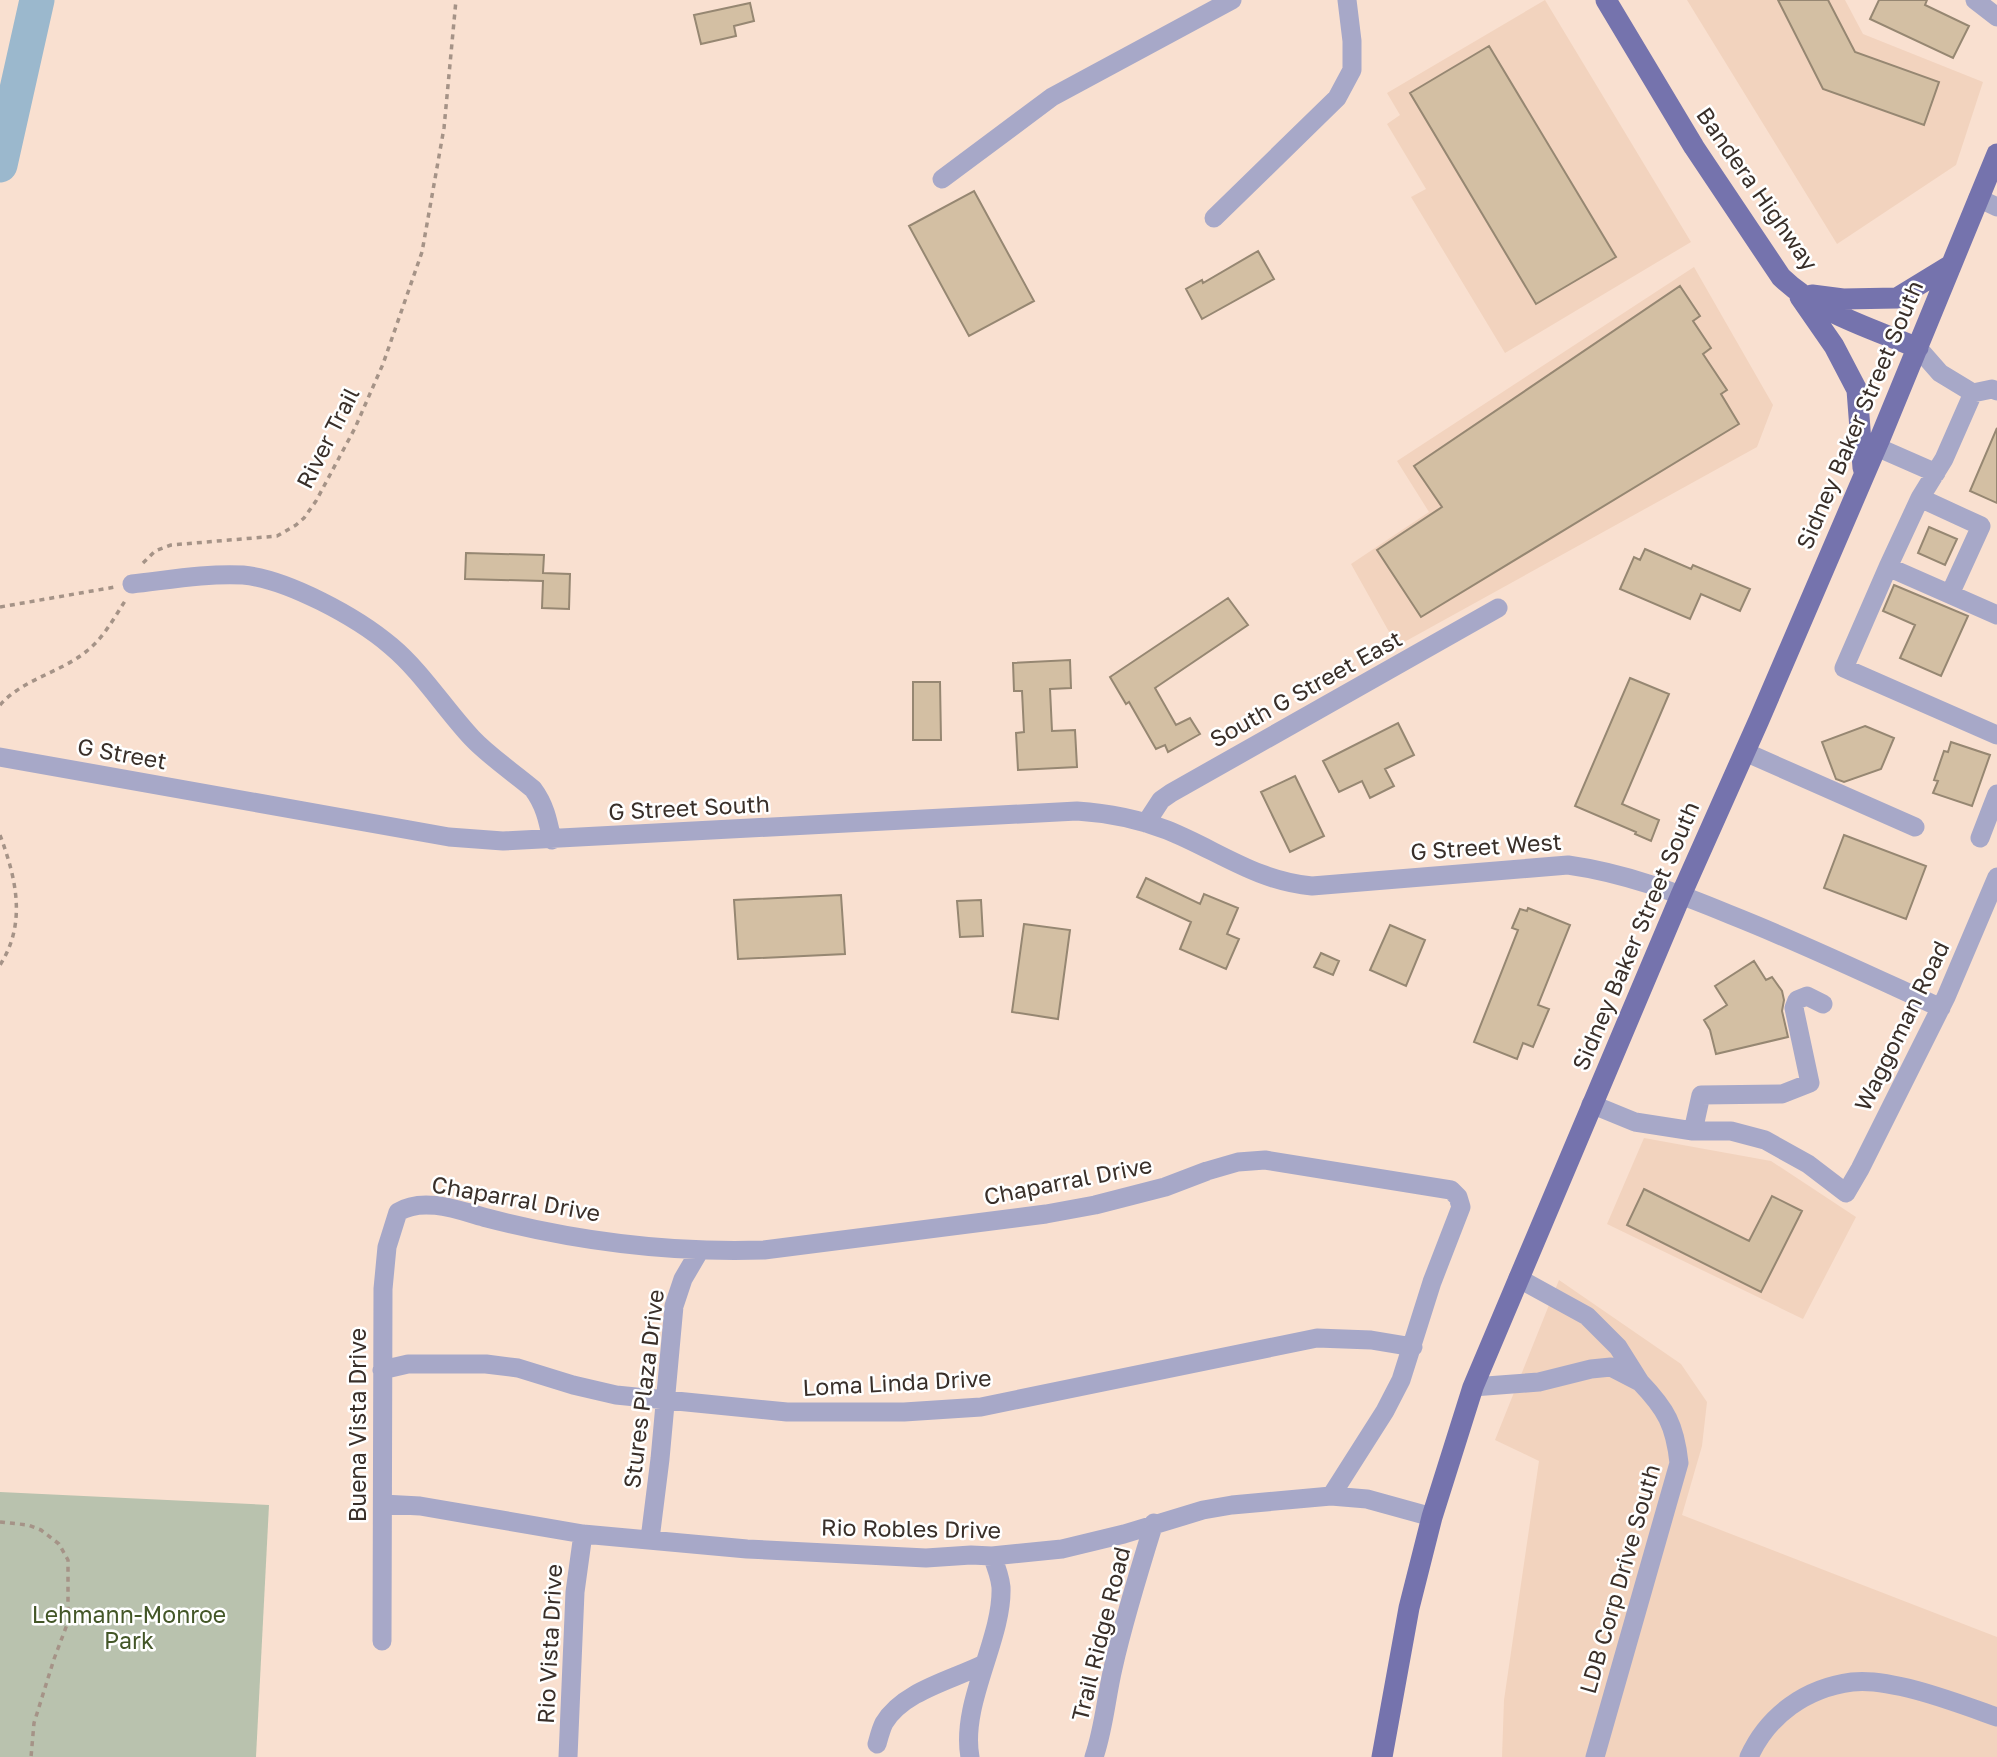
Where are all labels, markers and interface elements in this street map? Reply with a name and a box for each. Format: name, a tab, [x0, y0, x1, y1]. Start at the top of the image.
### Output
street label: Bandera Highway	[1691, 101, 1825, 276]
street label: Sidney Baker Street South	[1790, 276, 1928, 553]
street label: River Trail	[290, 382, 364, 493]
street label: South G Street East	[1204, 624, 1407, 753]
street label: G Street	[75, 731, 169, 775]
street label: G Street South	[608, 789, 770, 825]
street label: Sidney Baker Street South	[1566, 797, 1704, 1074]
street label: G Street West	[1409, 827, 1563, 865]
street label: Waggoman Road	[1848, 936, 1954, 1115]
street label: Chaparral Drive	[981, 1150, 1154, 1210]
street label: Chaparral Drive	[430, 1169, 603, 1227]
street label: Stures Plaza Drive	[617, 1288, 669, 1490]
street label: Buena Vista Drive	[343, 1328, 371, 1522]
street label: Loma Linda Drive	[802, 1363, 992, 1401]
street label: LDB Corp Drive South	[1573, 1461, 1665, 1697]
street label: Rio Robles Drive	[821, 1512, 1001, 1544]
street label: Trail Ridge Road	[1065, 1544, 1135, 1724]
street label: Rio Vista Drive	[531, 1563, 567, 1725]
park label: Lehmann-Monroe Park	[32, 1600, 226, 1654]

